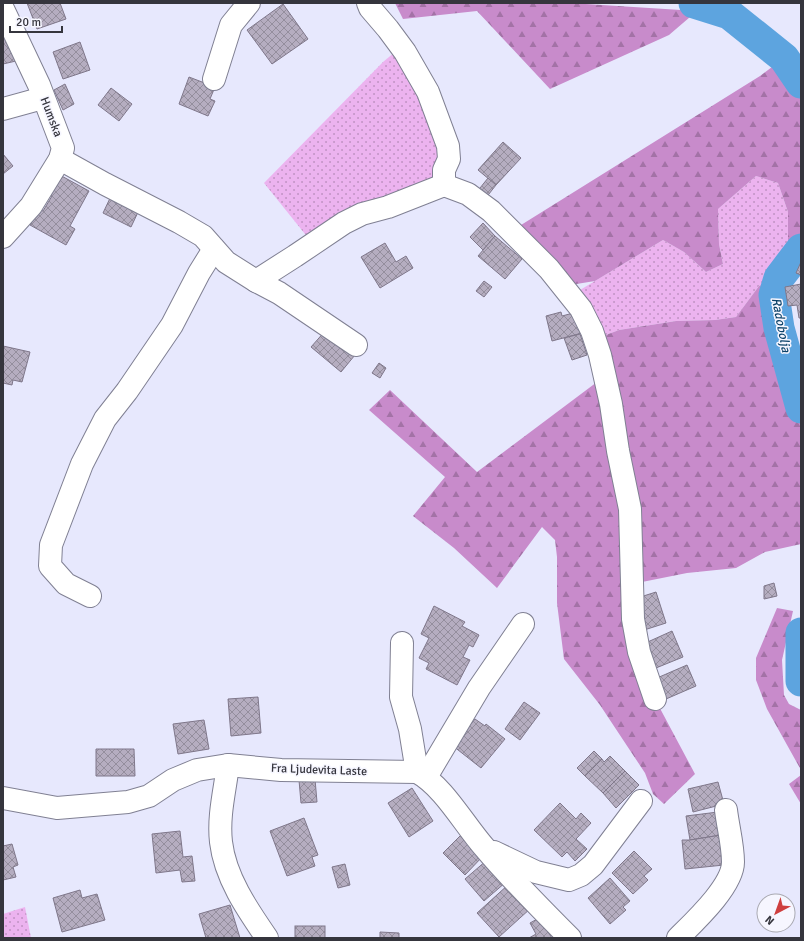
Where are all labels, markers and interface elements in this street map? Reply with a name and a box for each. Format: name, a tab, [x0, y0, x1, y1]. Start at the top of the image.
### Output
scale bar	[10, 8, 62, 34]
text: 20 m	[16, 15, 41, 30]
street label: Humska	[37, 95, 65, 139]
water label: Radobolja	[768, 296, 794, 354]
street label: Fra Ljudevita Laste	[271, 761, 367, 779]
north arrow	[756, 893, 796, 933]
text: N	[763, 913, 777, 928]

